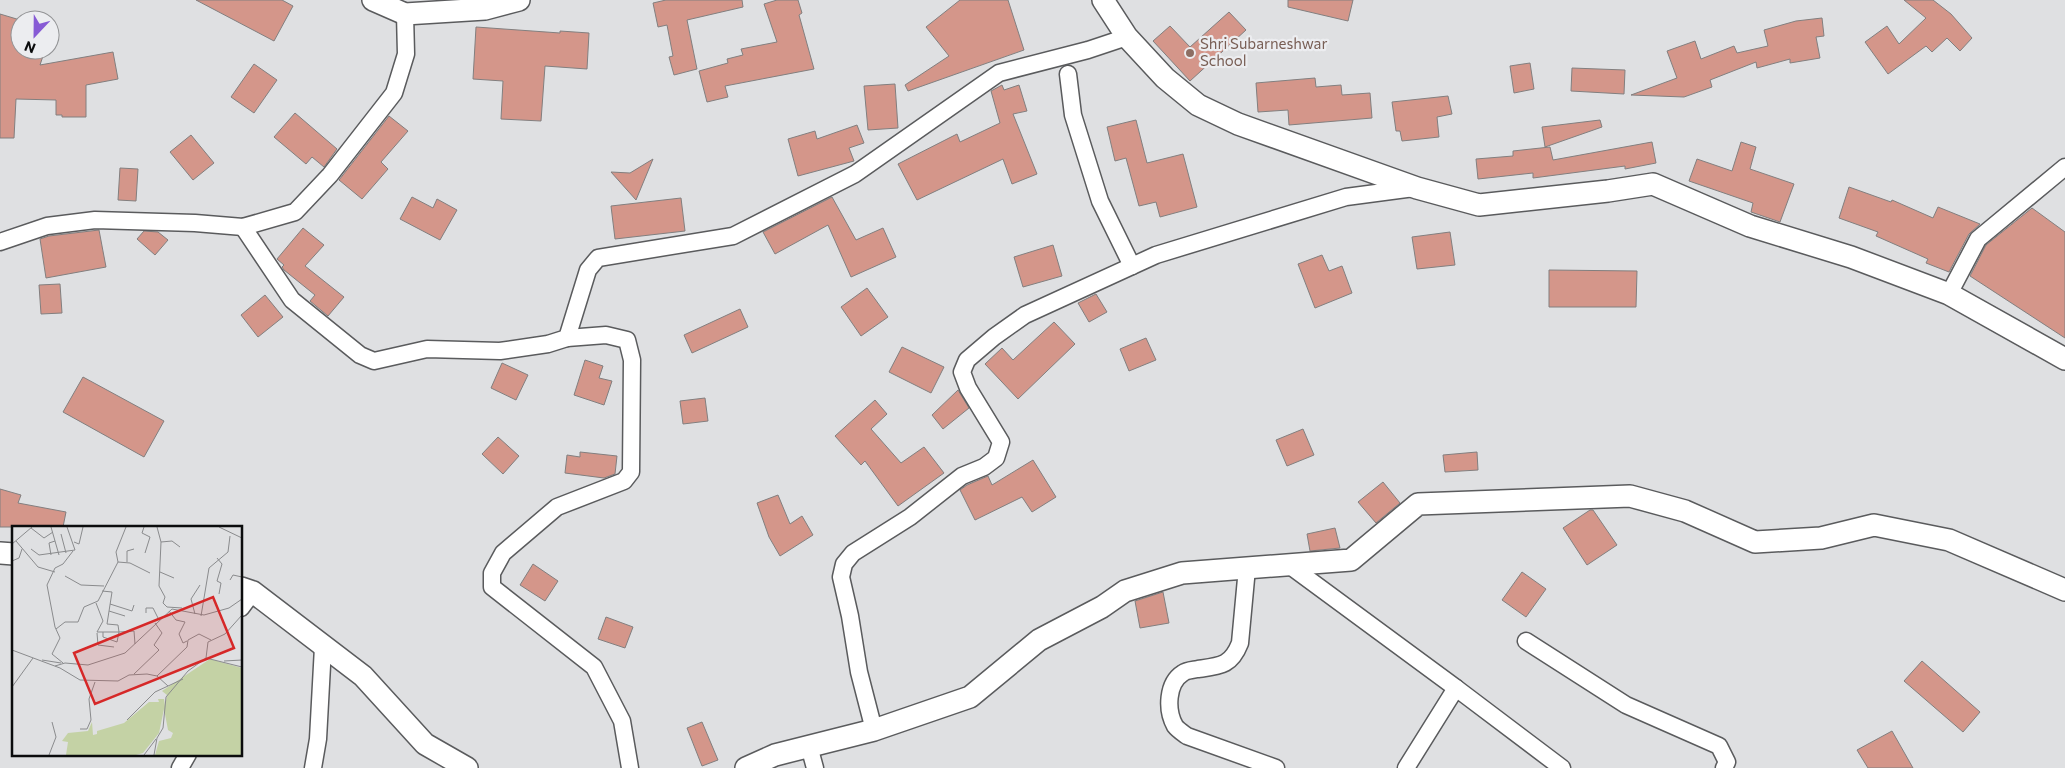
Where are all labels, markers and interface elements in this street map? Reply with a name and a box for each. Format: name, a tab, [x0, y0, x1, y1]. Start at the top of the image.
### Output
north arrow	[10, 10, 60, 60]
place label: Shri Subarneshwar School	[1200, 34, 1327, 69]
text: N	[22, 38, 38, 57]
marker: Shri Subarneshwar School	[1184, 47, 1196, 59]
inset map	[12, 526, 242, 756]

